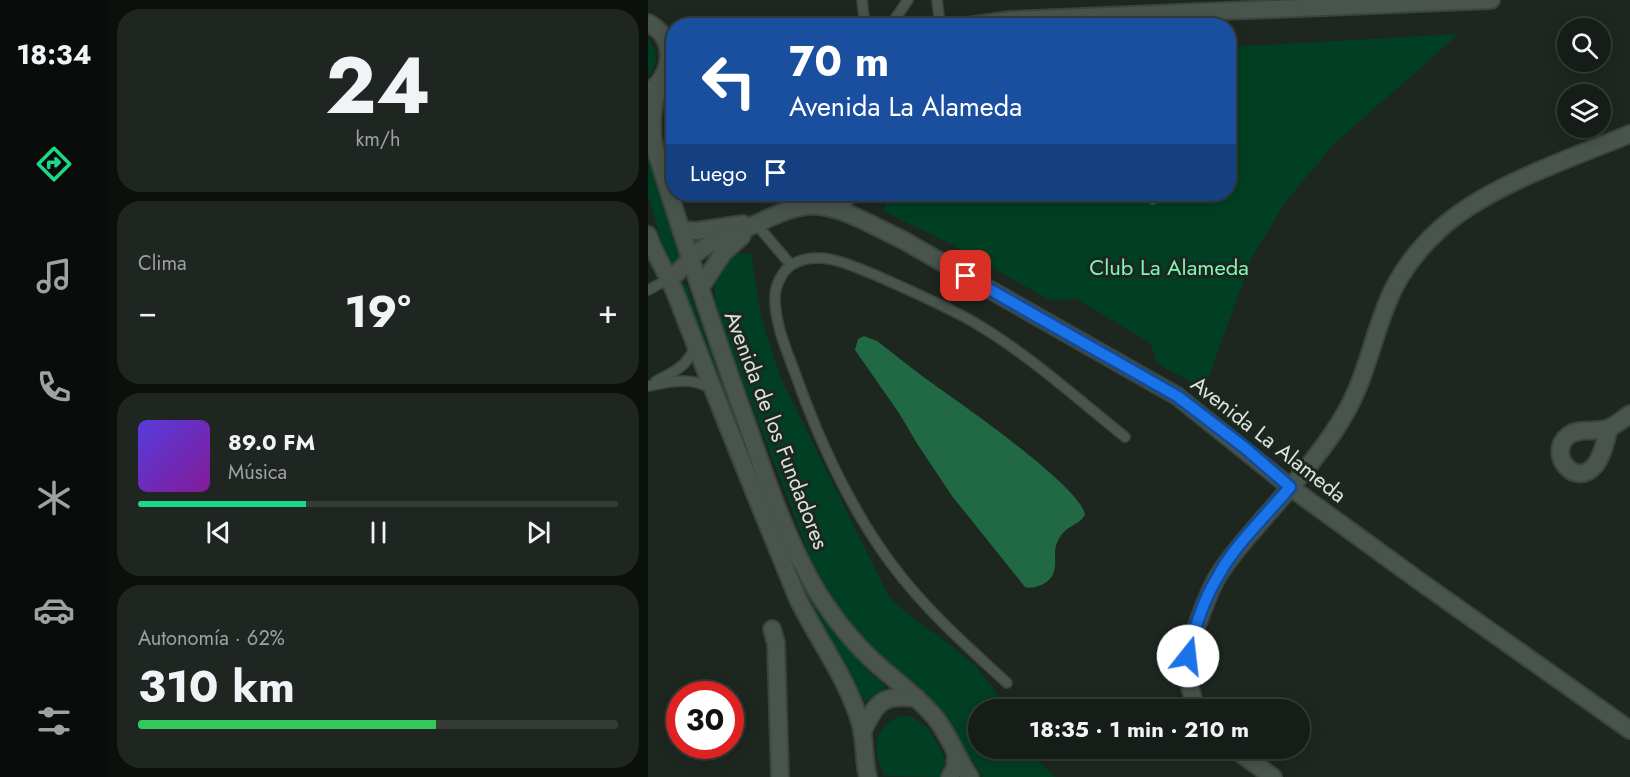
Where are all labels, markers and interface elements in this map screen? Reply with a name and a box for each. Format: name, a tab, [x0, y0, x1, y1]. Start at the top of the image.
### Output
map controls	[1557, 18, 1611, 138]
button: search	[1557, 18, 1611, 72]
text: 24	[325, 30, 431, 142]
text: 70 m	[789, 31, 889, 92]
text: 18:34	[17, 35, 91, 74]
icon: left	[690, 42, 768, 120]
button: layers	[1557, 84, 1611, 138]
text: Avenida La Alameda	[789, 87, 1022, 126]
text: km/h	[355, 125, 401, 154]
icon: directions	[33, 143, 75, 185]
icon: arrive	[759, 156, 792, 189]
text: Luego	[690, 157, 747, 189]
text: Clima	[138, 249, 187, 278]
pin	[940, 250, 991, 301]
park label: Club La Alameda	[1089, 251, 1249, 283]
icon: music	[33, 255, 75, 297]
icon: arrive	[949, 259, 982, 292]
text: 19°	[344, 279, 411, 344]
text: −	[138, 288, 157, 335]
text: +	[598, 288, 618, 335]
street label: Avenida de los Fundadores	[717, 306, 837, 554]
icon: phone	[33, 366, 75, 408]
street label: Avenida La Alameda	[1184, 368, 1354, 510]
text: 89.0 FM	[228, 426, 315, 458]
text: Música	[228, 458, 287, 487]
icon: climate	[33, 477, 75, 519]
icon: previous	[202, 516, 235, 549]
icon: pause	[362, 516, 395, 549]
icon: next	[522, 516, 555, 549]
icon: car	[33, 589, 75, 631]
text: Autonomía · 62%	[138, 624, 285, 653]
position arrow	[1156, 624, 1220, 688]
text: 310 km	[138, 654, 295, 719]
speed limit sign: 30	[666, 681, 744, 759]
icon: filters	[33, 700, 75, 742]
text: 18:35 · 1 min · 210 m	[1029, 713, 1249, 745]

